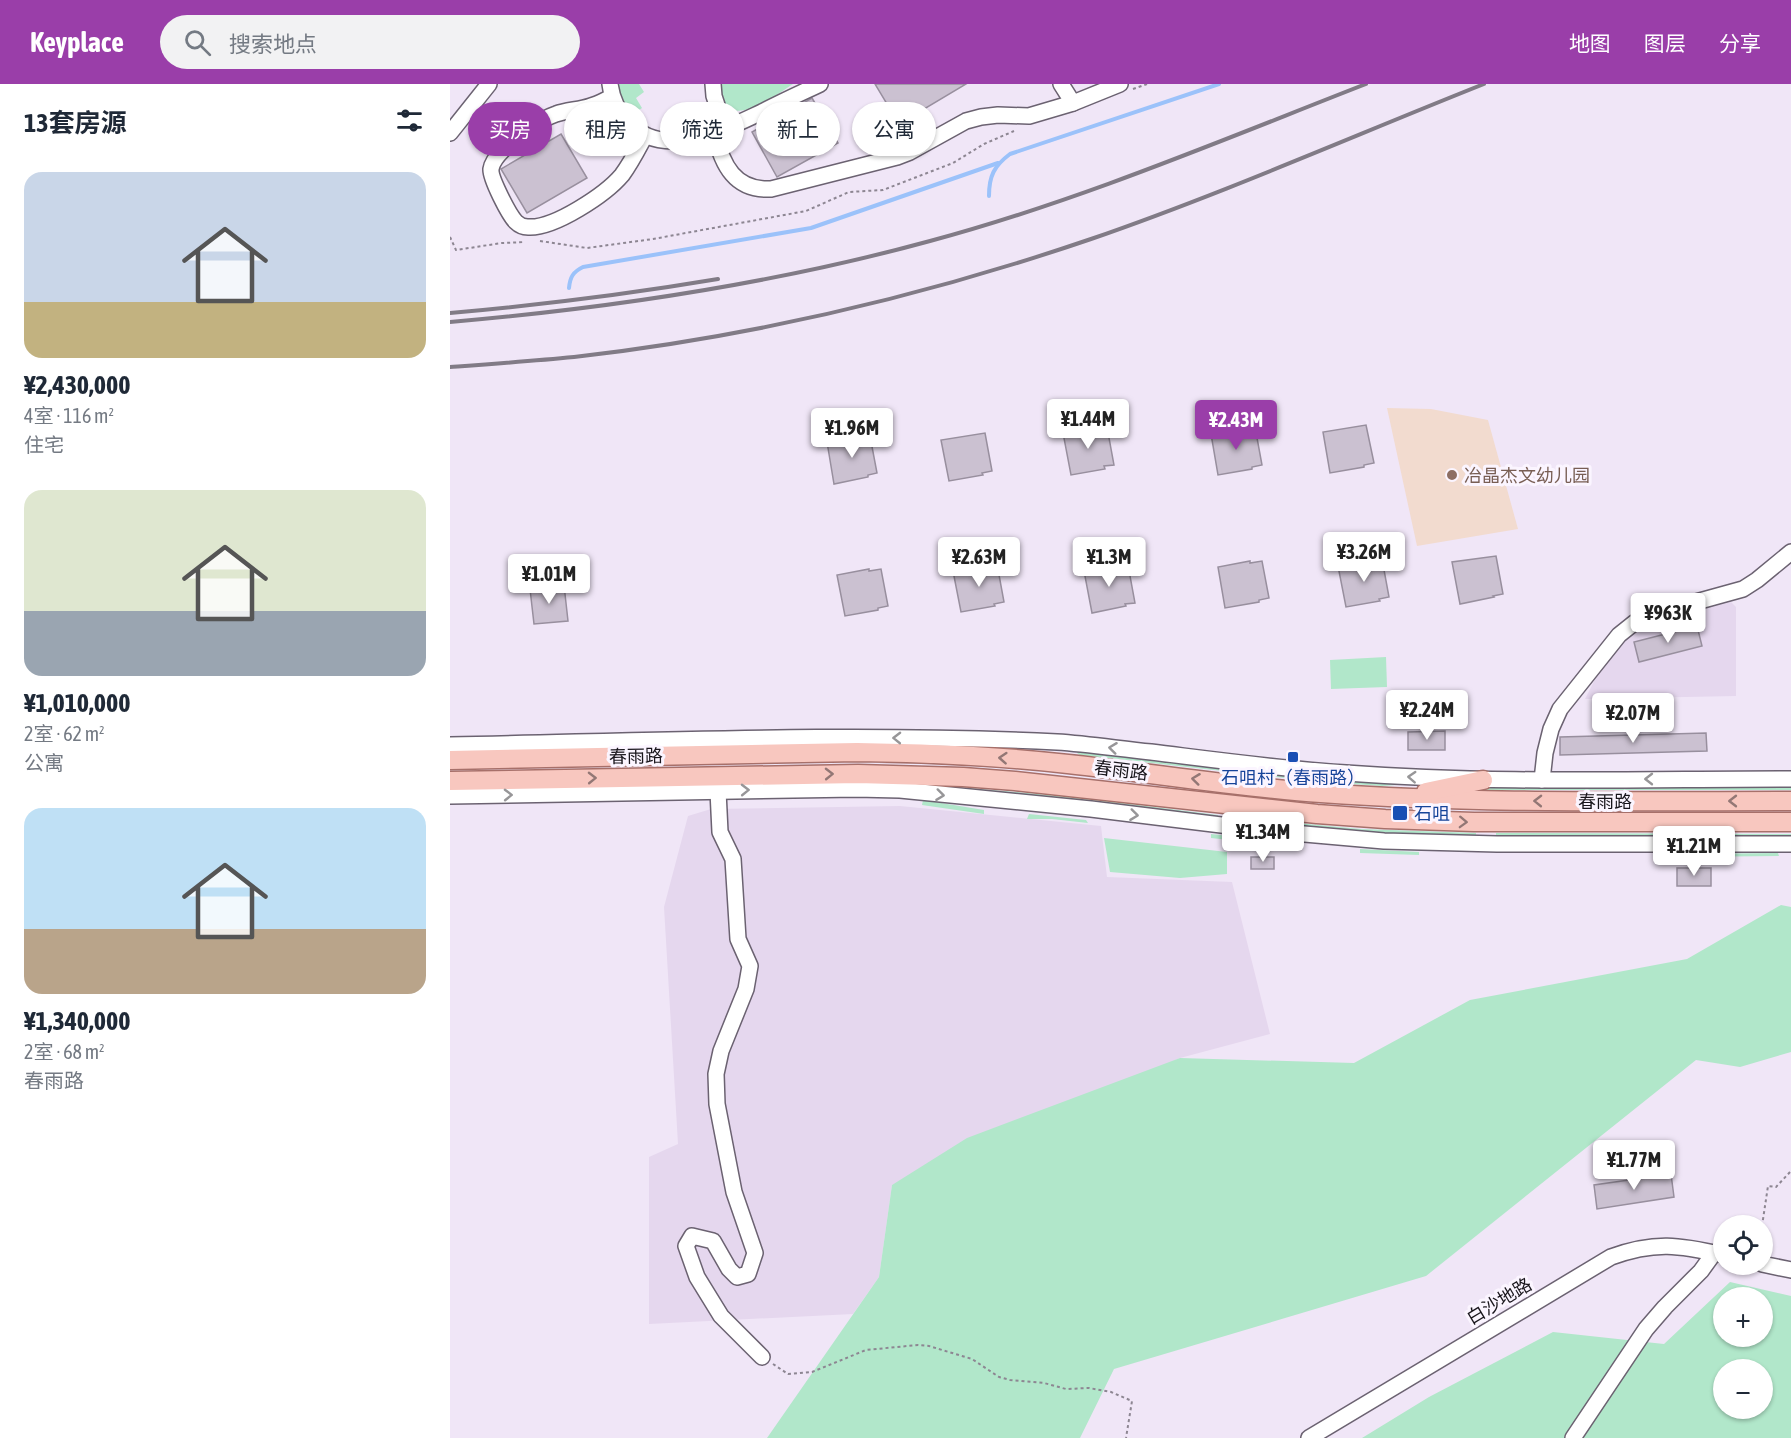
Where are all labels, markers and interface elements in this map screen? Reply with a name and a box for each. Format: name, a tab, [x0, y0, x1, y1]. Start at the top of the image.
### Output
search box	[160, 15, 580, 69]
text: Keyplace	[30, 26, 124, 58]
icon: search	[181, 26, 214, 59]
text: 搜索地点	[229, 31, 317, 57]
text: 地图	[1569, 31, 1611, 55]
text: 图层	[1644, 31, 1686, 55]
text: 分享	[1719, 31, 1761, 55]
chip: 买房	[468, 102, 552, 156]
chip: 租房	[564, 102, 648, 156]
chip: 筛选	[660, 102, 744, 156]
chip: 新上	[756, 102, 840, 156]
chip: 公寓	[852, 102, 936, 156]
icon: filters	[393, 104, 426, 137]
text: 13套房源	[24, 108, 126, 138]
icon: home	[171, 211, 279, 319]
text: ¥2,430,000	[24, 370, 130, 400]
pin: ¥1.44M	[1039, 399, 1137, 450]
pin: ¥2.43M	[1187, 400, 1285, 451]
text: 4室 · 116 m²	[24, 404, 114, 427]
text: ¥1.44M	[1061, 407, 1115, 430]
pin: ¥1.96M	[803, 408, 901, 459]
text: ¥2.43M	[1209, 408, 1263, 431]
text: ¥1.96M	[825, 416, 879, 439]
text: 住宅	[24, 433, 64, 456]
place label: 冶晶杰文幼儿园	[1464, 465, 1590, 486]
marker: 冶晶杰文幼儿园	[1445, 468, 1459, 482]
icon: home	[171, 529, 279, 637]
pin: ¥3.26M	[1315, 532, 1413, 583]
pin: ¥2.63M	[930, 537, 1028, 588]
pin: ¥1.3M	[1067, 537, 1151, 588]
text: ¥3.26M	[1337, 540, 1391, 563]
text: ¥2.63M	[952, 545, 1006, 568]
text: ¥1.3M	[1087, 545, 1131, 568]
pin: ¥1.01M	[500, 554, 598, 605]
text: ¥1.01M	[522, 562, 576, 585]
pin: ¥963K	[1626, 593, 1710, 644]
text: ¥963K	[1645, 601, 1691, 624]
text: ¥1,010,000	[24, 688, 130, 718]
pin: ¥2.24M	[1378, 690, 1476, 741]
pin: ¥2.07M	[1584, 693, 1682, 744]
text: ¥2.24M	[1400, 698, 1454, 721]
text: ¥2.07M	[1606, 701, 1660, 724]
text: 2室 · 62 m²	[24, 722, 105, 745]
one-way arrow	[893, 732, 902, 744]
one-way arrow	[1108, 742, 1118, 755]
street label: 春雨路	[609, 745, 663, 767]
marker: 石咀村（春雨路）	[1286, 750, 1300, 764]
text: 公寓	[24, 751, 64, 774]
one-way arrow	[998, 752, 1007, 765]
street label: 春雨路	[1093, 756, 1149, 784]
place label: 石咀村（春雨路）	[1221, 767, 1365, 788]
one-way arrow	[825, 768, 834, 780]
one-way arrow	[1407, 771, 1416, 784]
one-way arrow	[588, 772, 597, 785]
one-way arrow	[1644, 773, 1653, 785]
one-way arrow	[1192, 774, 1201, 786]
one-way arrow	[741, 784, 750, 797]
one-way arrow	[936, 788, 945, 801]
one-way arrow	[504, 789, 513, 801]
street label: 春雨路	[1578, 791, 1632, 812]
one-way arrow	[1533, 794, 1542, 807]
one-way arrow	[1728, 795, 1737, 807]
place label: 石咀	[1414, 803, 1450, 824]
marker: 石咀	[1391, 804, 1409, 822]
one-way arrow	[1129, 808, 1139, 820]
pin: ¥1.34M	[1214, 812, 1312, 863]
one-way arrow	[1459, 815, 1468, 828]
text: ¥1.34M	[1236, 820, 1290, 843]
pin: ¥1.21M	[1645, 826, 1743, 877]
text: ¥1.21M	[1667, 834, 1721, 857]
icon: home	[171, 847, 279, 955]
text: ¥1,340,000	[24, 1006, 130, 1036]
text: 2室 · 68 m²	[24, 1040, 105, 1063]
text: 春雨路	[24, 1069, 84, 1092]
pin: ¥1.77M	[1585, 1140, 1683, 1191]
text: ¥1.77M	[1607, 1148, 1661, 1171]
map controls	[1713, 1215, 1773, 1419]
button: locate	[1713, 1215, 1773, 1275]
street label: 白沙地路	[1463, 1273, 1535, 1329]
button: +	[1713, 1287, 1773, 1347]
button: −	[1713, 1359, 1773, 1419]

